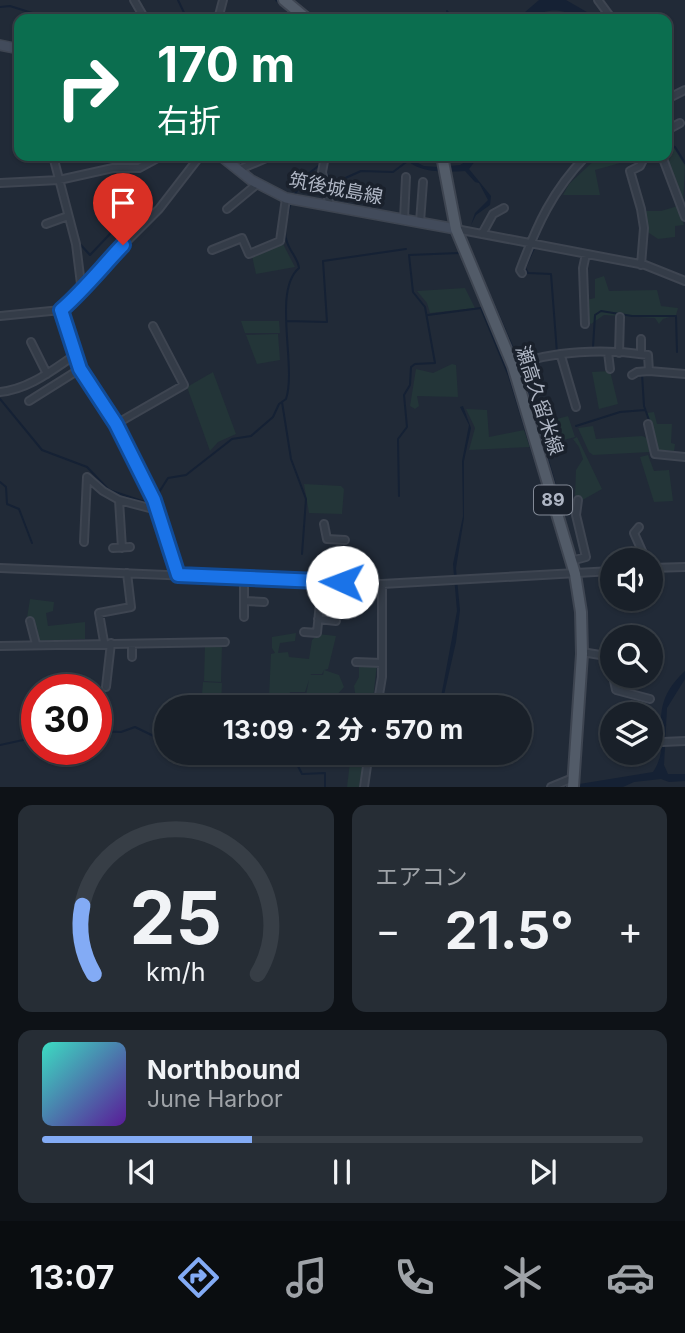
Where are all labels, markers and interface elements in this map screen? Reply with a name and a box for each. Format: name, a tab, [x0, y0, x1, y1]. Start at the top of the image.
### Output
text: 170 m	[157, 35, 295, 94]
icon: right	[42, 42, 133, 133]
text: 右折	[157, 101, 221, 140]
street label: 筑後城島線	[287, 168, 385, 209]
pin	[93, 173, 153, 245]
icon: arrive	[104, 184, 142, 222]
street label: 瀬高久留米線	[511, 342, 568, 458]
road number: 89	[534, 486, 572, 514]
position arrow	[305, 545, 379, 619]
map controls	[600, 548, 663, 765]
button: sound	[600, 548, 663, 611]
button: search	[600, 625, 663, 688]
speed limit sign: 30	[21, 674, 112, 765]
button: layers	[600, 702, 663, 765]
text: 13:09 · 2 分 · 570 m	[223, 714, 463, 745]
text: エアコン	[376, 863, 468, 891]
text: 25	[130, 874, 222, 963]
text: 21.5°	[445, 899, 574, 962]
text: −	[376, 907, 401, 953]
text: +	[618, 907, 643, 953]
text: km/h	[146, 957, 205, 987]
text: Northbound	[147, 1054, 301, 1085]
text: June Harbor	[147, 1085, 283, 1113]
icon: previous	[123, 1153, 161, 1191]
icon: pause	[323, 1153, 361, 1191]
icon: next	[524, 1153, 562, 1191]
icon: directions	[174, 1253, 223, 1302]
icon: music	[282, 1253, 331, 1302]
icon: phone	[390, 1253, 439, 1302]
icon: climate	[498, 1253, 547, 1302]
icon: car	[606, 1253, 655, 1302]
text: 13:07	[30, 1258, 114, 1297]

